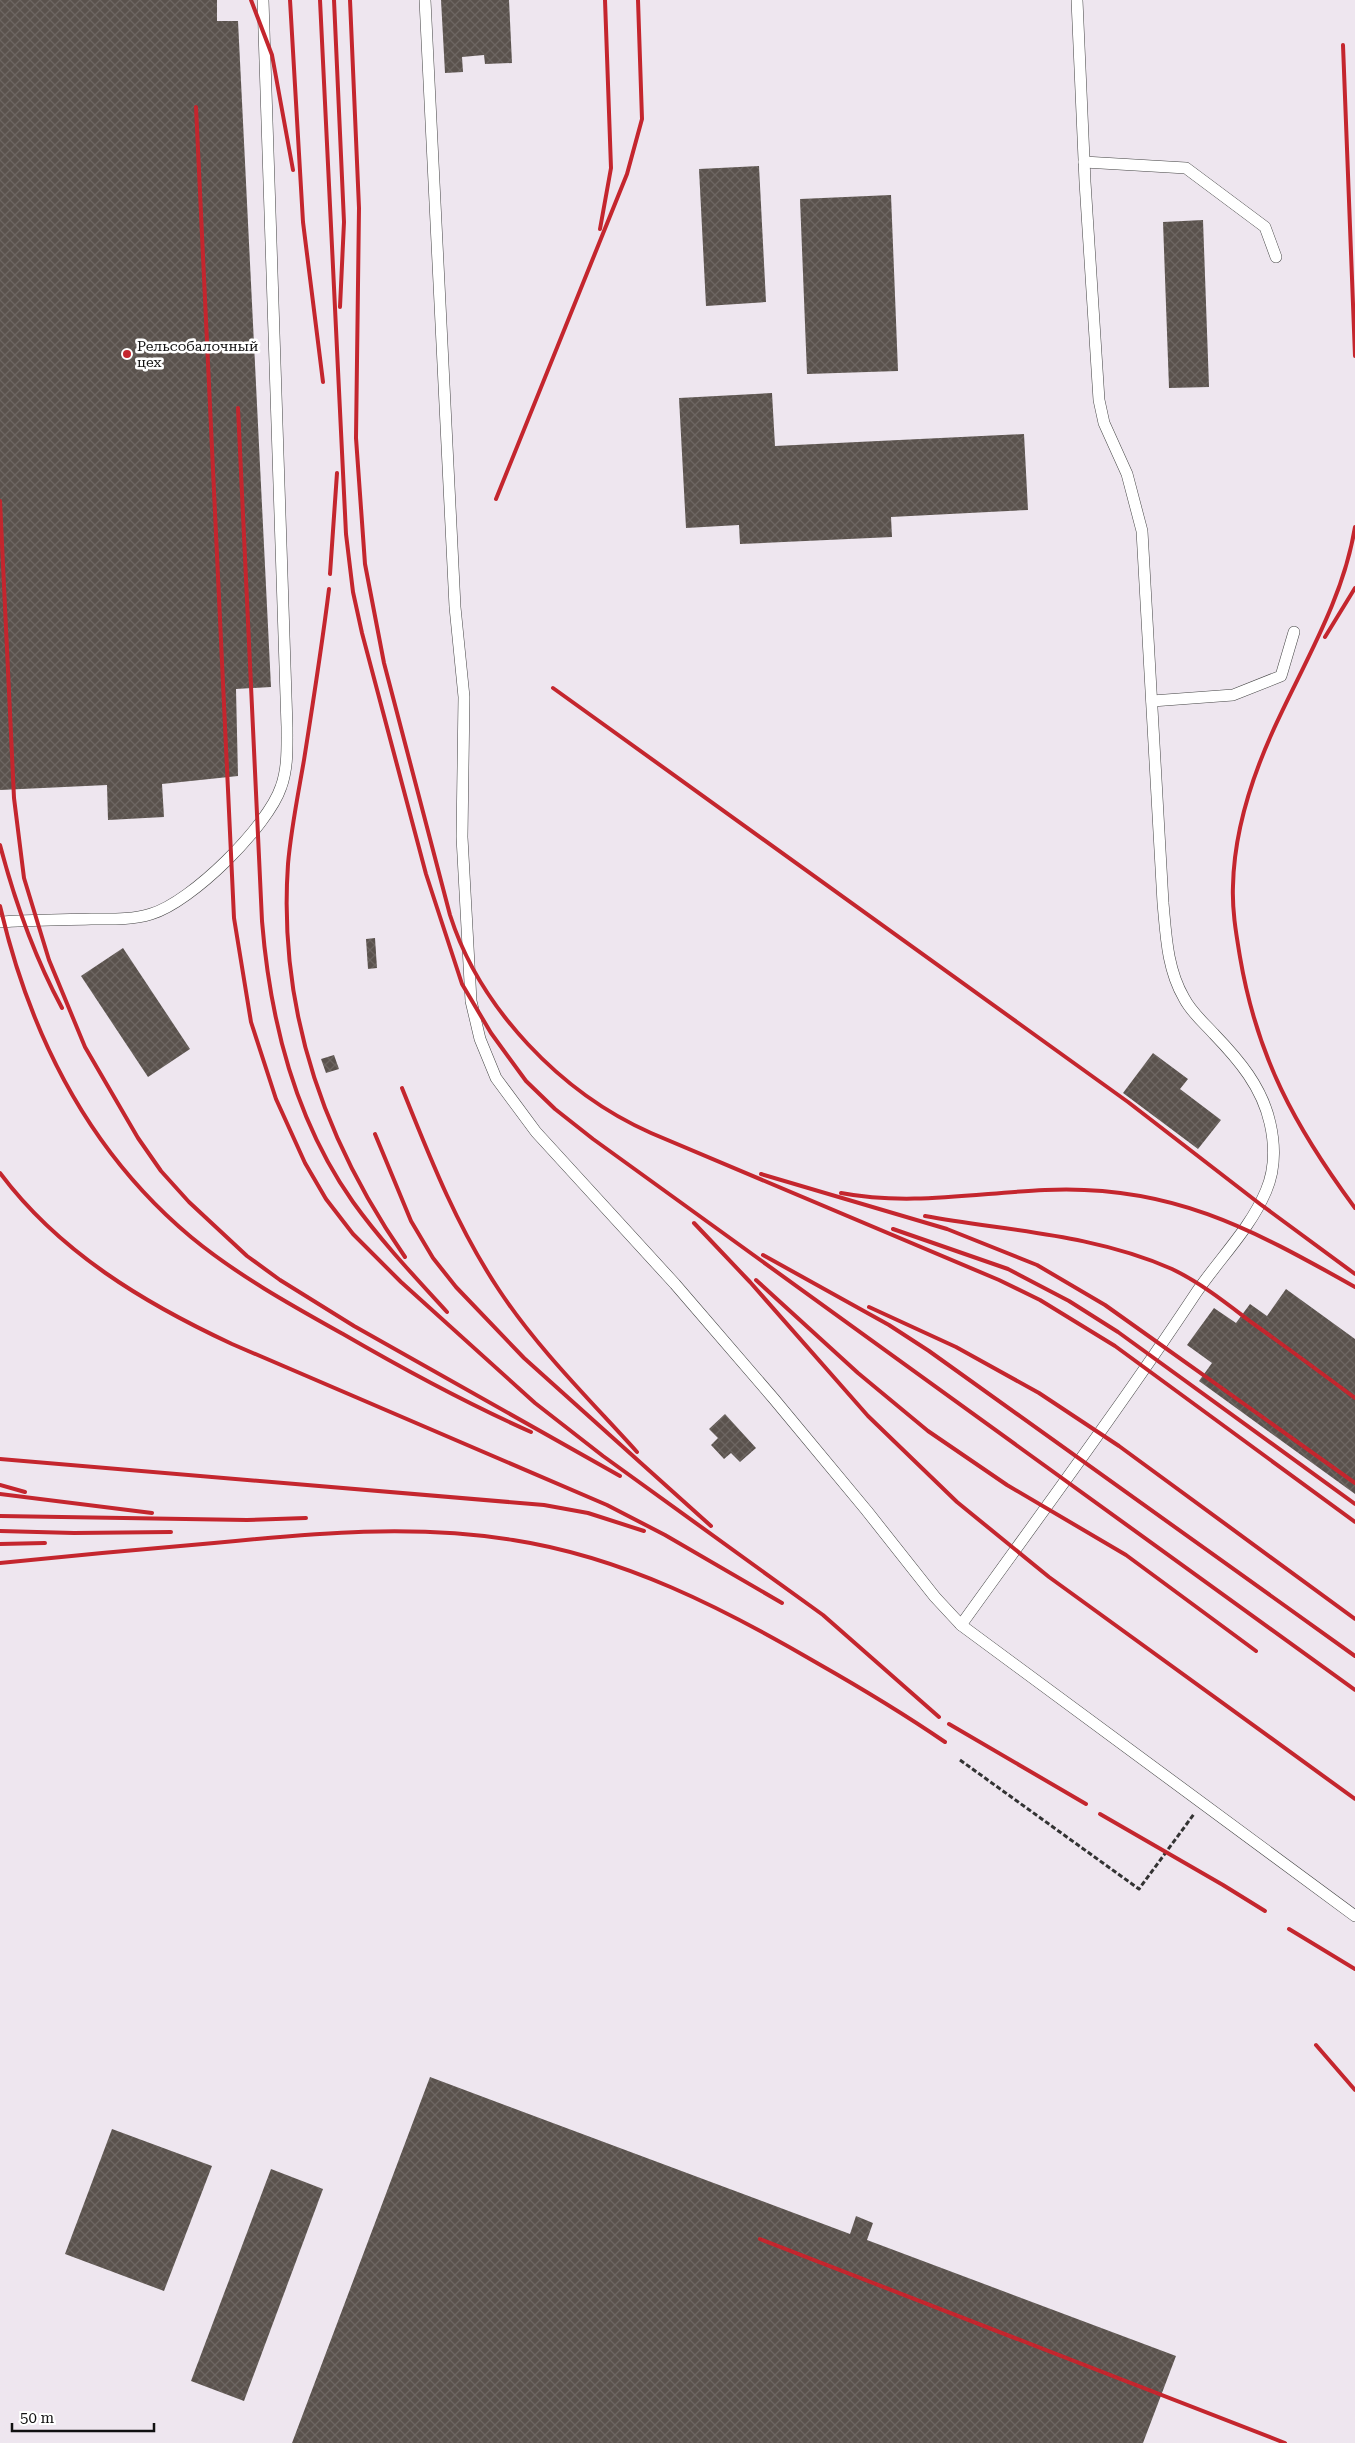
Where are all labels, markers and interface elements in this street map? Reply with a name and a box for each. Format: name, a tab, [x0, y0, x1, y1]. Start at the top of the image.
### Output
place label: Рельсобалочный цех	[137, 338, 258, 370]
marker: Рельсобалочный цех	[121, 348, 133, 360]
scale bar	[12, 2400, 155, 2432]
text: 50 m	[20, 2409, 55, 2427]

